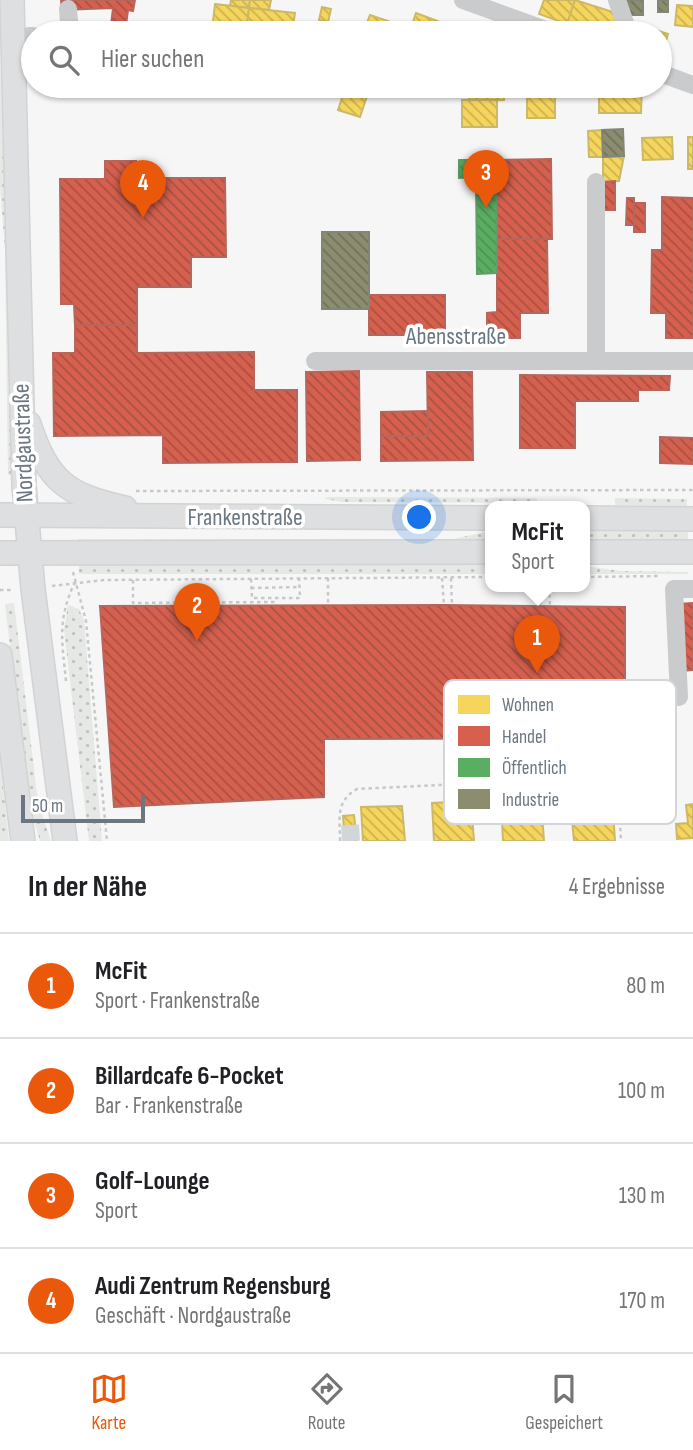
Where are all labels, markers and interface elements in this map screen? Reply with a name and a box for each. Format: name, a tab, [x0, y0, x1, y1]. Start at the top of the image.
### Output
search box	[21, 21, 672, 98]
icon: search	[45, 41, 83, 79]
text: Hier suchen	[101, 44, 204, 75]
pin: 3	[463, 150, 509, 208]
pin: 4	[120, 160, 166, 218]
street label: Abensstraße	[405, 322, 506, 351]
street label: Nordgaustraße	[6, 383, 40, 503]
your location	[402, 500, 436, 534]
popup	[485, 501, 590, 592]
street label: Frankenstraße	[187, 503, 303, 532]
text: McFit	[511, 517, 564, 548]
text: Sport	[511, 548, 554, 576]
pin: 2	[174, 583, 220, 641]
pin: 1	[514, 615, 560, 673]
legend	[444, 680, 676, 824]
text: Wohnen	[502, 694, 554, 717]
text: Handel	[502, 726, 546, 749]
text: Öffentlich	[502, 757, 567, 780]
text: Industrie	[502, 789, 559, 812]
scale bar	[21, 792, 145, 824]
text: 50 m	[32, 795, 63, 818]
text: In der Nähe	[28, 869, 147, 905]
text: 4 Ergebnisse	[569, 873, 665, 901]
text: McFit	[95, 956, 147, 987]
text: 1	[46, 972, 56, 1000]
text: 80 m	[626, 972, 665, 1000]
text: Sport · Frankenstraße	[95, 987, 260, 1015]
text: Billardcafe 6-Pocket	[95, 1061, 284, 1092]
text: 2	[46, 1077, 56, 1105]
text: 100 m	[618, 1077, 665, 1105]
text: Bar · Frankenstraße	[95, 1092, 243, 1120]
text: Golf-Lounge	[95, 1166, 210, 1197]
text: 3	[46, 1182, 56, 1210]
text: 130 m	[619, 1182, 665, 1210]
text: Sport	[95, 1197, 138, 1225]
text: Audi Zentrum Regensburg	[95, 1271, 331, 1302]
text: 4	[46, 1287, 56, 1315]
text: 170 m	[619, 1287, 665, 1315]
text: Geschäft · Nordgaustraße	[95, 1302, 291, 1330]
tab: Karte	[90, 1370, 128, 1435]
tab: Route	[308, 1370, 346, 1435]
tab: Gespeichert	[525, 1370, 603, 1435]

